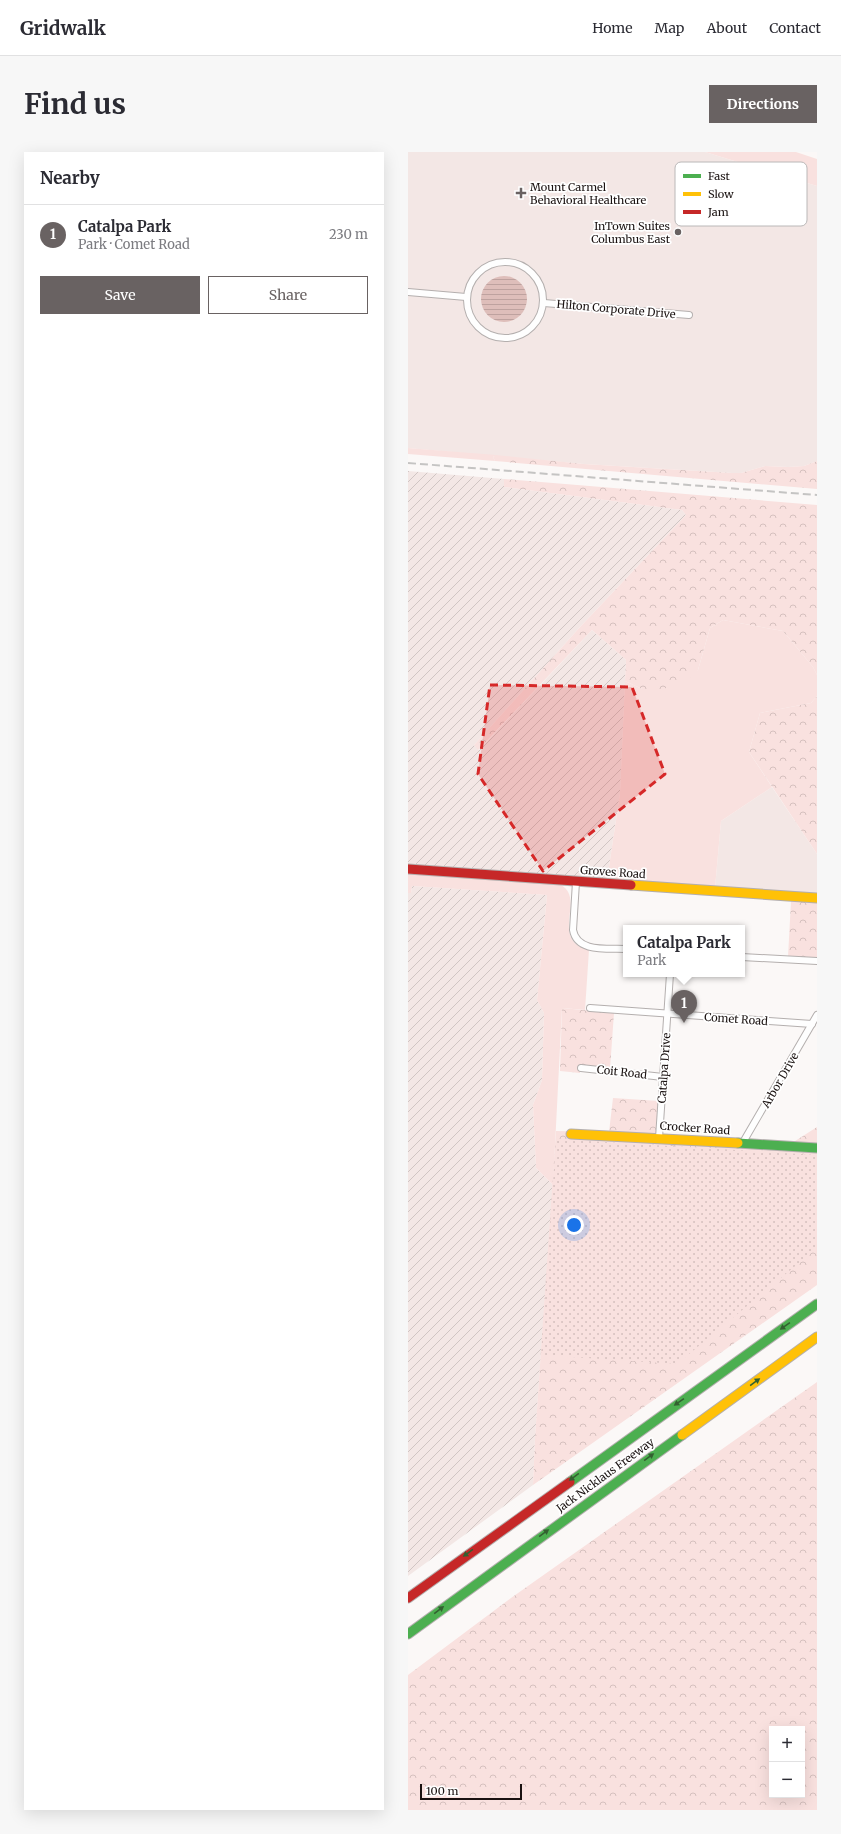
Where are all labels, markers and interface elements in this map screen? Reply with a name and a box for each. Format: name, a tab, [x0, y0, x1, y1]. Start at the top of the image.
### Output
text: Gridwalk	[20, 16, 106, 40]
text: Home	[592, 19, 633, 37]
text: Map	[655, 19, 684, 37]
text: About	[706, 19, 747, 37]
text: Contact	[769, 19, 821, 37]
button: Directions	[709, 85, 817, 123]
text: Find us	[24, 86, 126, 122]
legend	[675, 162, 807, 226]
text: Nearby	[40, 167, 100, 189]
text: Fast	[708, 169, 731, 183]
place label: Mount Carmel Behavioral Healthcare	[530, 180, 647, 207]
marker: Mount Carmel Behavioral Healthcare	[515, 187, 527, 199]
text: Slow	[708, 187, 734, 201]
text: Jam	[707, 205, 729, 219]
text: Catalpa Park	[78, 217, 171, 236]
place label: InTown Suites Columbus East	[591, 219, 671, 246]
text: 1	[50, 226, 56, 243]
text: 230 m	[329, 226, 368, 243]
marker: InTown Suites Columbus East	[673, 227, 683, 237]
text: Park · Comet Road	[78, 236, 190, 253]
button: Save	[40, 276, 200, 314]
button: Share	[208, 276, 368, 314]
street label: Hilton Corporate Drive	[556, 297, 676, 321]
street label: Groves Road	[580, 863, 647, 881]
popup	[623, 925, 745, 977]
text: Catalpa Park	[637, 933, 731, 952]
text: Park	[637, 952, 666, 969]
pin: 1	[671, 990, 697, 1023]
street label: Comet Road	[704, 1010, 769, 1028]
street label: Catalpa Drive	[655, 1032, 673, 1104]
street label: Arbor Drive	[758, 1049, 802, 1111]
street label: Coit Road	[596, 1062, 648, 1082]
street label: Crocker Road	[659, 1119, 731, 1137]
your location	[564, 1215, 584, 1235]
one-way arrow	[780, 1322, 791, 1330]
one-way arrow	[750, 1378, 760, 1386]
one-way arrow	[674, 1398, 685, 1406]
street label: Jack Nicklaus Freeway	[553, 1434, 657, 1516]
one-way arrow	[644, 1453, 655, 1462]
one-way arrow	[568, 1473, 579, 1481]
one-way arrow	[539, 1530, 549, 1538]
one-way arrow	[463, 1549, 474, 1558]
one-way arrow	[434, 1606, 445, 1614]
map controls	[769, 1726, 805, 1798]
button: +	[769, 1726, 805, 1762]
button: −	[769, 1762, 805, 1798]
scale bar	[420, 1782, 522, 1801]
text: 100 m	[426, 1784, 458, 1798]

